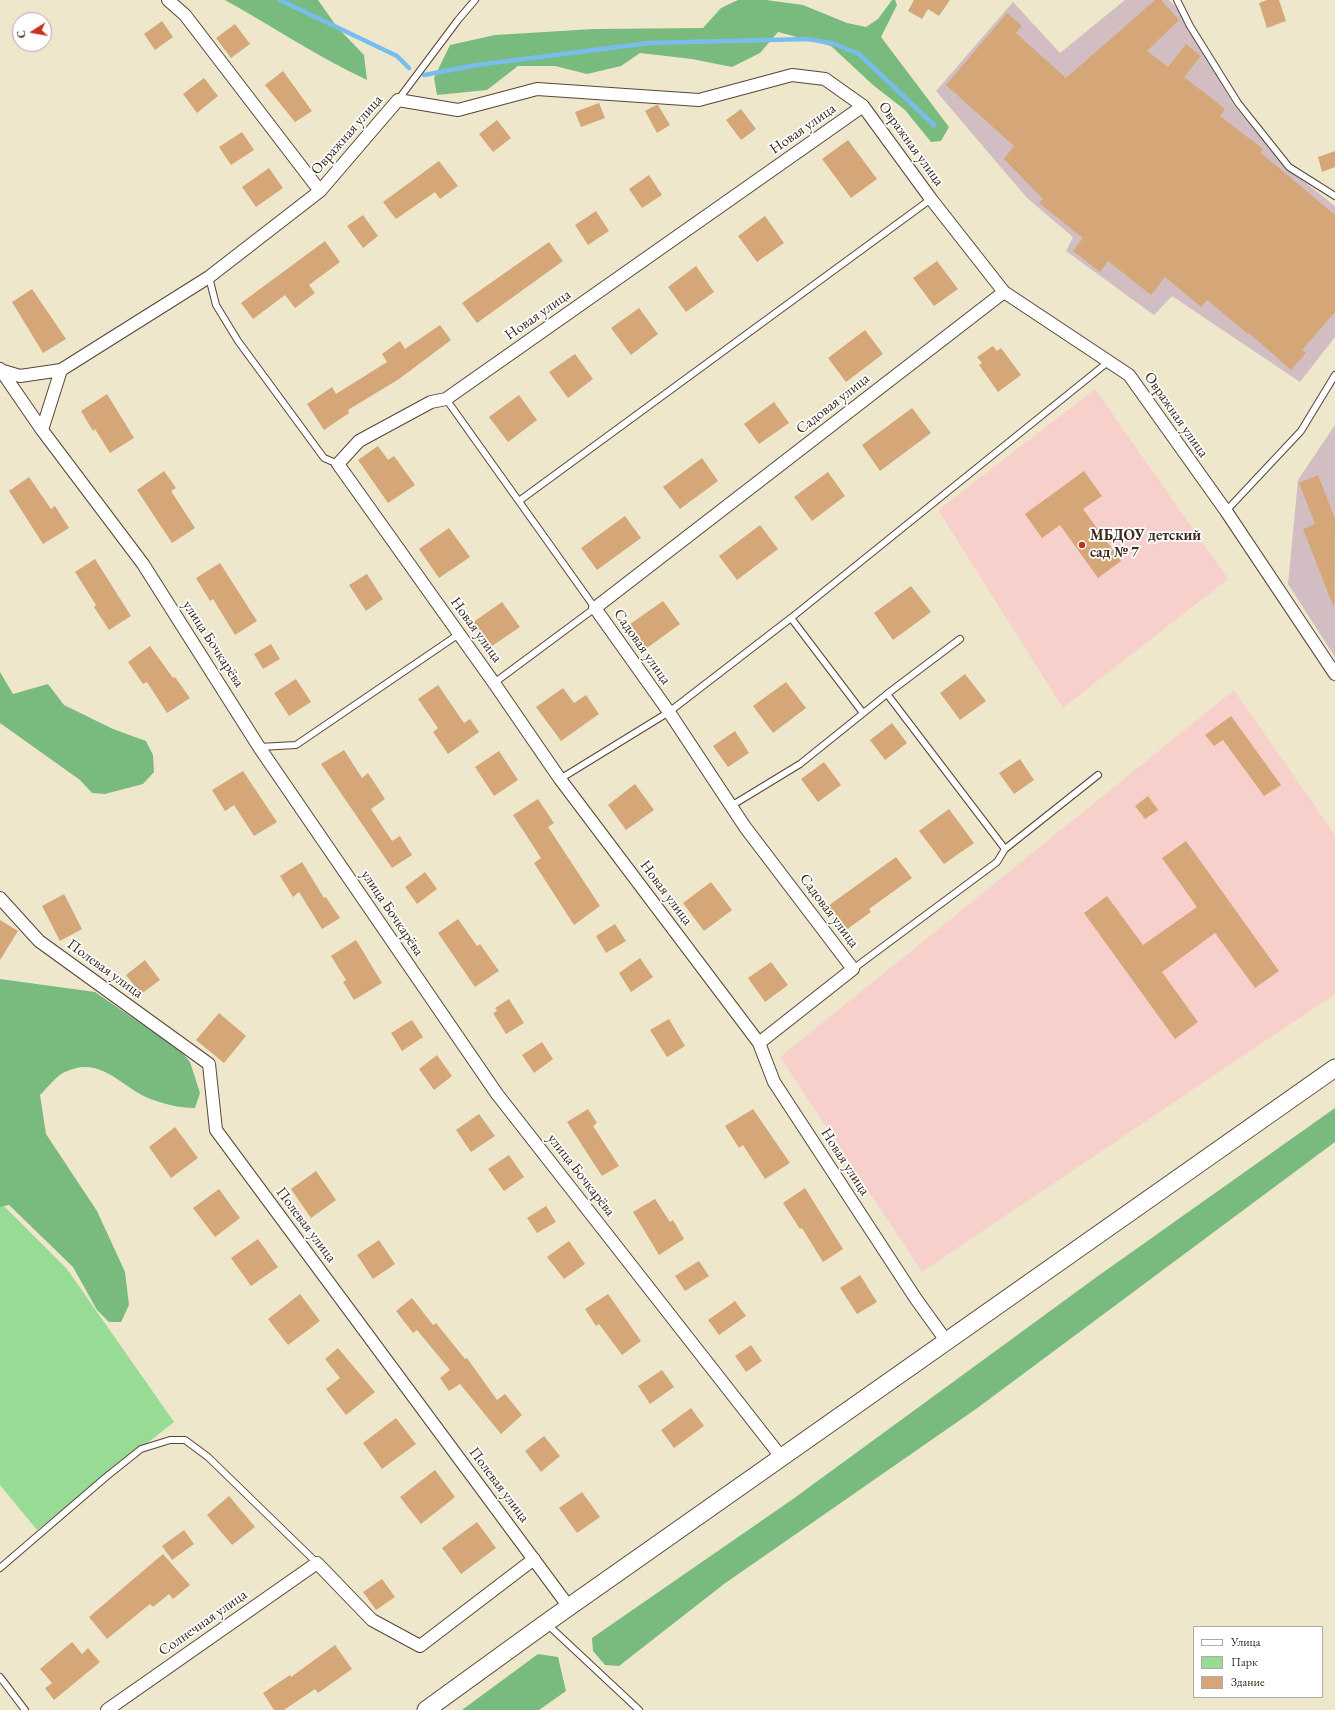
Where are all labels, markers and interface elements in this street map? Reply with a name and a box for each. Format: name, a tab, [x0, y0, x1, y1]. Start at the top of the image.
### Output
north arrow	[12, 12, 52, 52]
text: С	[14, 29, 29, 39]
street label: Овражная улица	[307, 91, 387, 179]
street label: Овражная улица	[874, 98, 948, 190]
street label: Новая улица	[766, 100, 840, 158]
street label: Новая улица	[501, 286, 575, 344]
street label: Овражная улица	[1140, 369, 1212, 461]
street label: Садовая улица	[793, 370, 873, 438]
place label: МБДОУ детский сад № 7	[1090, 527, 1201, 562]
marker: МБДОУ детский сад № 7	[1077, 540, 1087, 550]
street label: Новая улица	[446, 594, 506, 666]
street label: улица Бочкарёва	[178, 597, 248, 691]
street label: Садовая улица	[609, 606, 675, 688]
street label: Новая улица	[636, 857, 696, 929]
street label: улица Бочкарёва	[357, 867, 427, 959]
street label: Садовая улица	[795, 870, 863, 952]
street label: Полевая улица	[63, 935, 147, 1003]
street label: Новая улица	[817, 1125, 873, 1199]
street label: улица Бочкарёва	[543, 1130, 619, 1220]
street label: Полевая улица	[272, 1184, 340, 1266]
street label: Полевая улица	[465, 1444, 533, 1526]
street label: Солнечная улица	[155, 1586, 251, 1660]
legend	[1193, 1626, 1323, 1698]
text: Улица	[1231, 1634, 1261, 1650]
text: Парк	[1231, 1654, 1258, 1670]
text: Здание	[1231, 1674, 1265, 1690]

